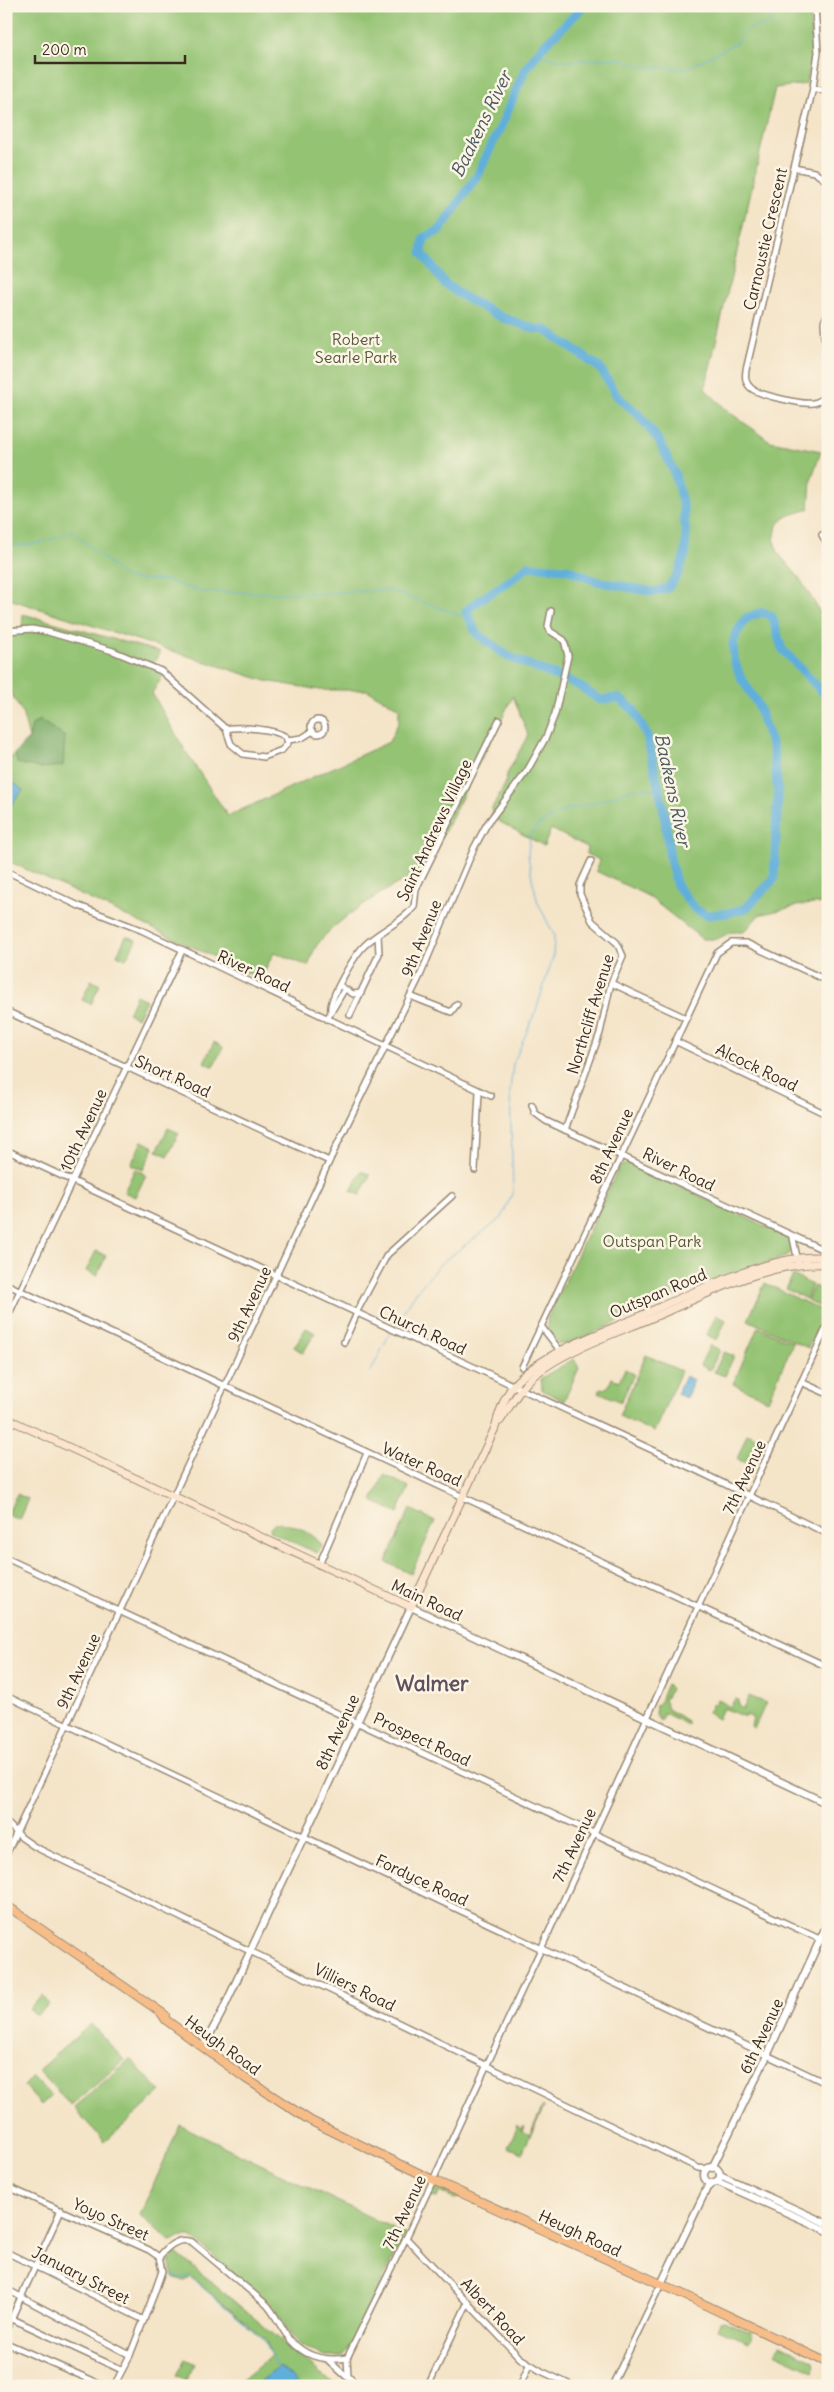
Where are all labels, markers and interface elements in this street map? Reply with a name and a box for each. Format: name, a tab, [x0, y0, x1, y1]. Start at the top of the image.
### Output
scale bar	[35, 32, 185, 64]
text: 200 m	[42, 40, 87, 59]
water label: Baakens River	[445, 65, 518, 181]
street label: Carnoustie Crescent	[739, 165, 791, 312]
park label: Robert Searle Park	[315, 329, 397, 367]
water label: Baakens River	[650, 731, 697, 851]
street label: Saint Andrews Village	[392, 756, 476, 904]
street label: 9th Avenue	[397, 897, 445, 979]
street label: River Road	[214, 945, 294, 997]
street label: Northcliff Avenue	[562, 952, 618, 1076]
street label: Alcock Road	[713, 1039, 801, 1095]
street label: Short Road	[132, 1051, 214, 1101]
street label: 10th Avenue	[55, 1085, 111, 1175]
street label: 8th Avenue	[585, 1105, 637, 1187]
street label: River Road	[640, 1143, 718, 1195]
park label: Outspan Park	[603, 1231, 701, 1251]
street label: 9th Avenue	[223, 1263, 275, 1345]
street label: Outspan Road	[607, 1264, 709, 1322]
street label: Church Road	[376, 1301, 470, 1359]
street label: 7th Avenue	[718, 1437, 770, 1517]
street label: Water Road	[379, 1438, 465, 1490]
street label: Main Road	[388, 1575, 466, 1625]
street label: 9th Avenue	[52, 1630, 104, 1712]
district label: Walmer	[395, 1670, 469, 1697]
street label: 8th Avenue	[311, 1691, 363, 1773]
street label: Prospect Road	[370, 1708, 474, 1770]
street label: 7th Avenue	[548, 1805, 600, 1885]
street label: Fordyce Road	[372, 1850, 472, 1910]
street label: Villiers Road	[311, 1959, 399, 2015]
street label: 6th Avenue	[735, 1995, 787, 2077]
street label: Heugh Road	[181, 2011, 265, 2079]
street label: 7th Avenue	[378, 2172, 430, 2252]
street label: Yoyo Street	[70, 2193, 153, 2245]
street label: Heugh Road	[536, 2205, 624, 2261]
street label: January Street	[29, 2242, 134, 2308]
street label: Albert Road	[457, 2273, 529, 2349]

